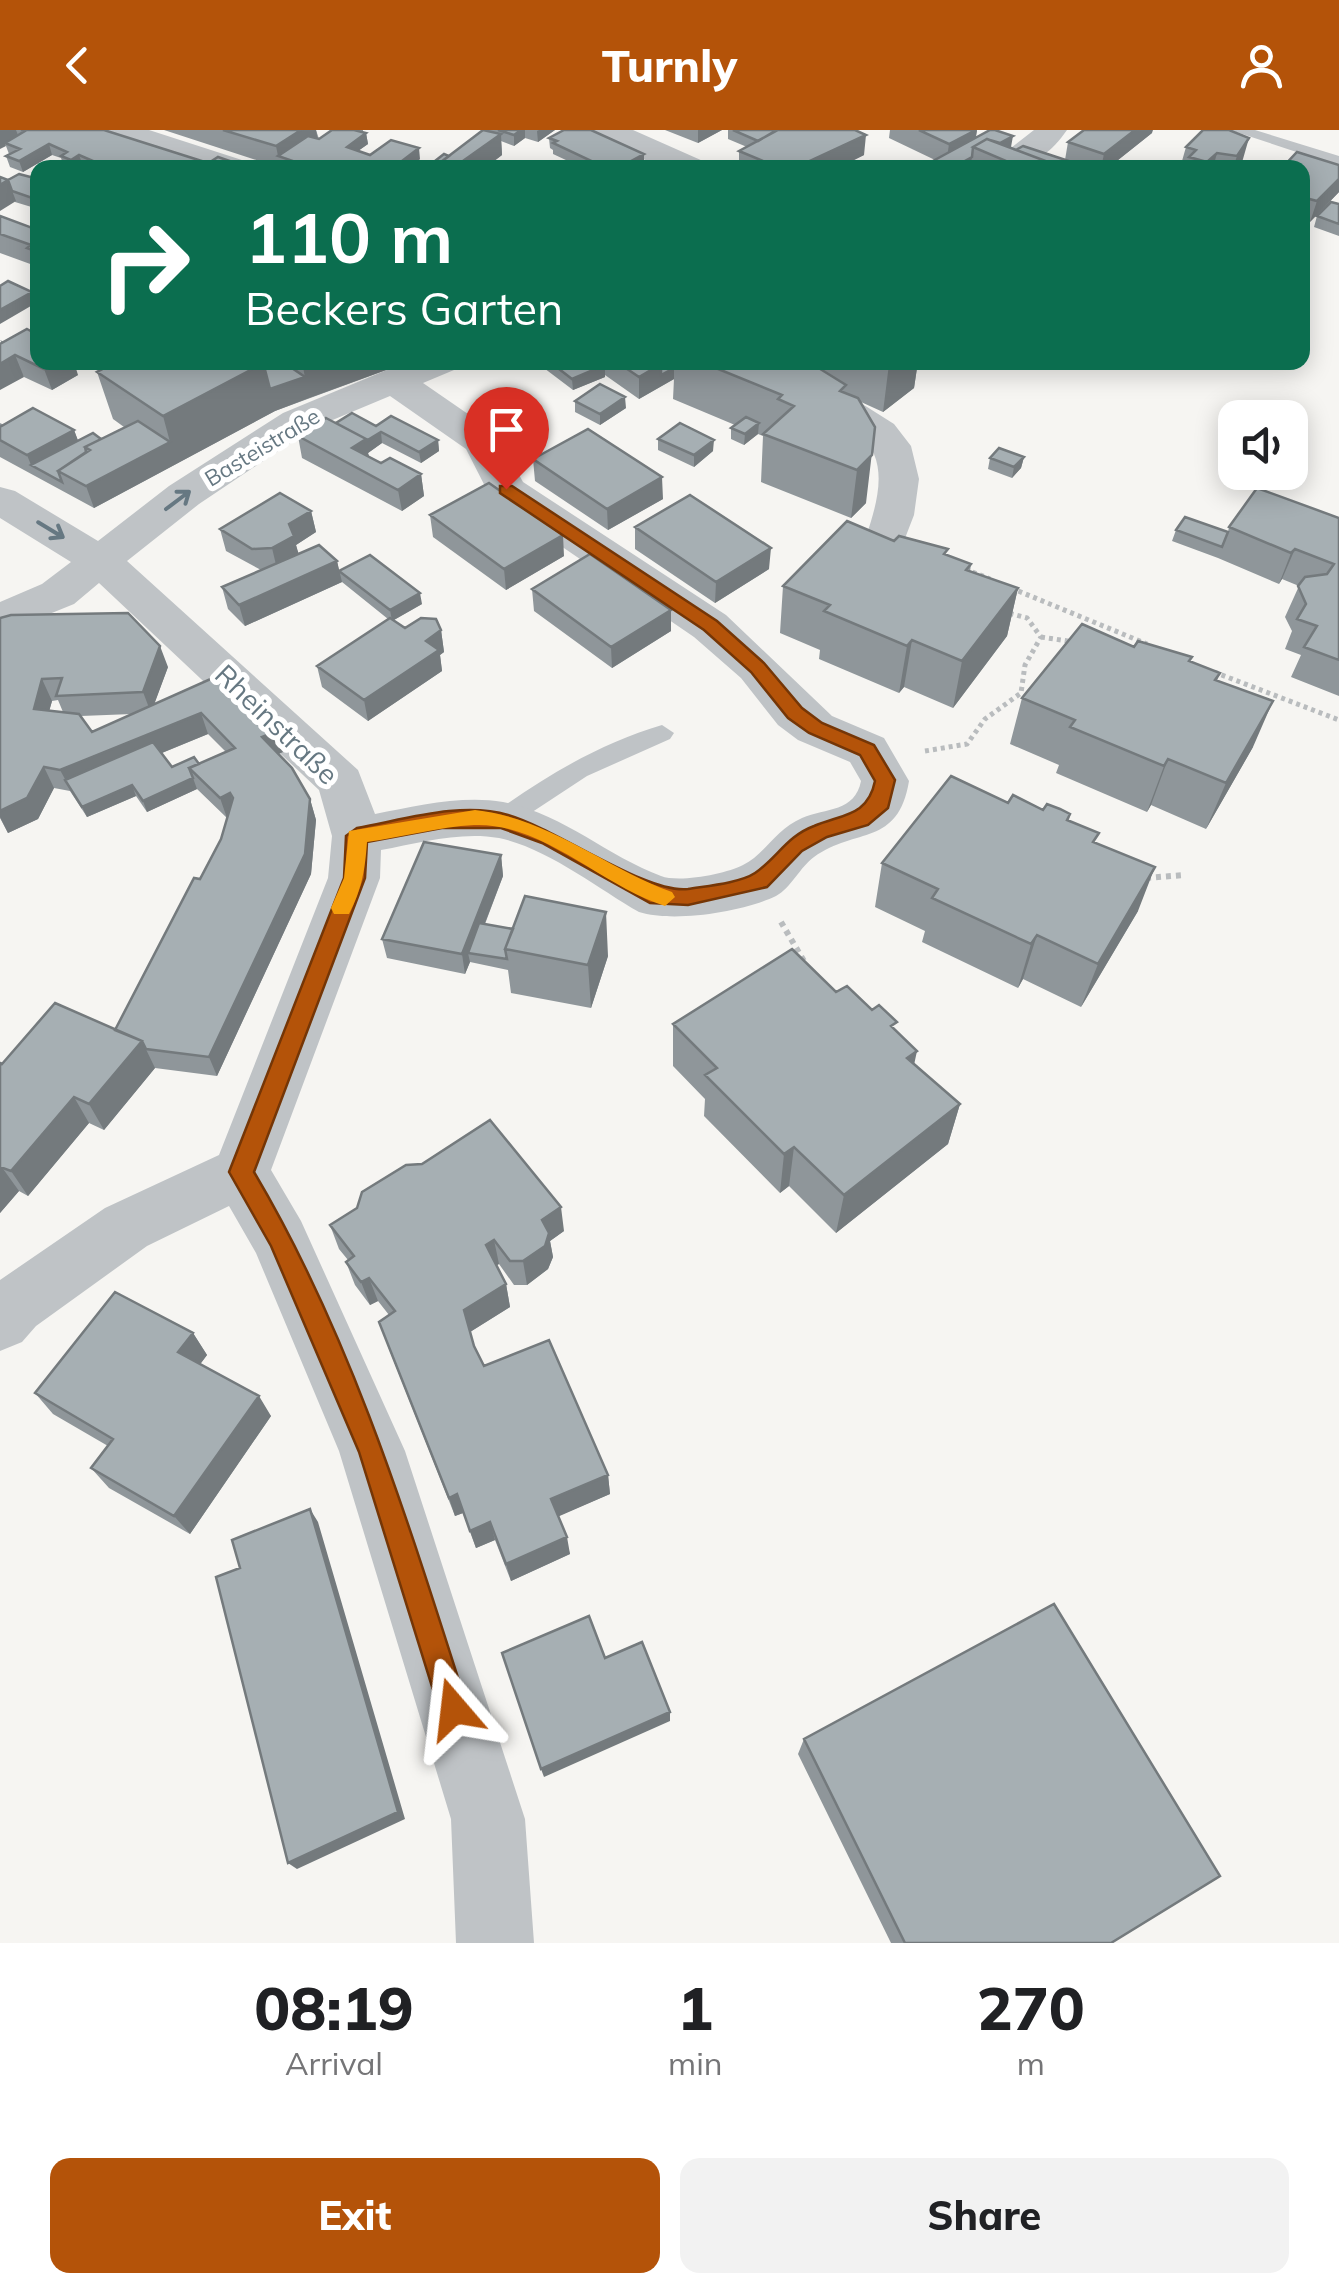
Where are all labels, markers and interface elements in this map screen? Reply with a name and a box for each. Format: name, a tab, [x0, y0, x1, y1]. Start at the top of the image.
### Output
text: Turnly	[602, 37, 737, 93]
icon: back	[50, 38, 105, 93]
icon: person	[1234, 38, 1289, 93]
text: 110 m	[245, 193, 453, 281]
icon: right	[80, 200, 210, 330]
text: Beckers Garten	[245, 280, 563, 336]
pin	[464, 387, 549, 490]
map controls	[1218, 400, 1308, 490]
button: sound	[1218, 400, 1308, 490]
street label: Basteistraße	[199, 402, 325, 492]
icon: arrive	[479, 402, 534, 457]
one-way arrow	[164, 490, 190, 512]
one-way arrow	[36, 520, 65, 540]
street label: Rheinstraße	[208, 657, 346, 791]
position arrow	[402, 1657, 506, 1761]
text: 08:19	[254, 1970, 414, 2045]
text: 1	[677, 1970, 713, 2045]
text: 270	[977, 1970, 1085, 2045]
text: Arrival	[285, 2043, 383, 2083]
text: min	[668, 2043, 723, 2083]
text: m	[1017, 2043, 1045, 2083]
button: Exit	[50, 2158, 660, 2273]
button: Share	[680, 2158, 1289, 2273]

